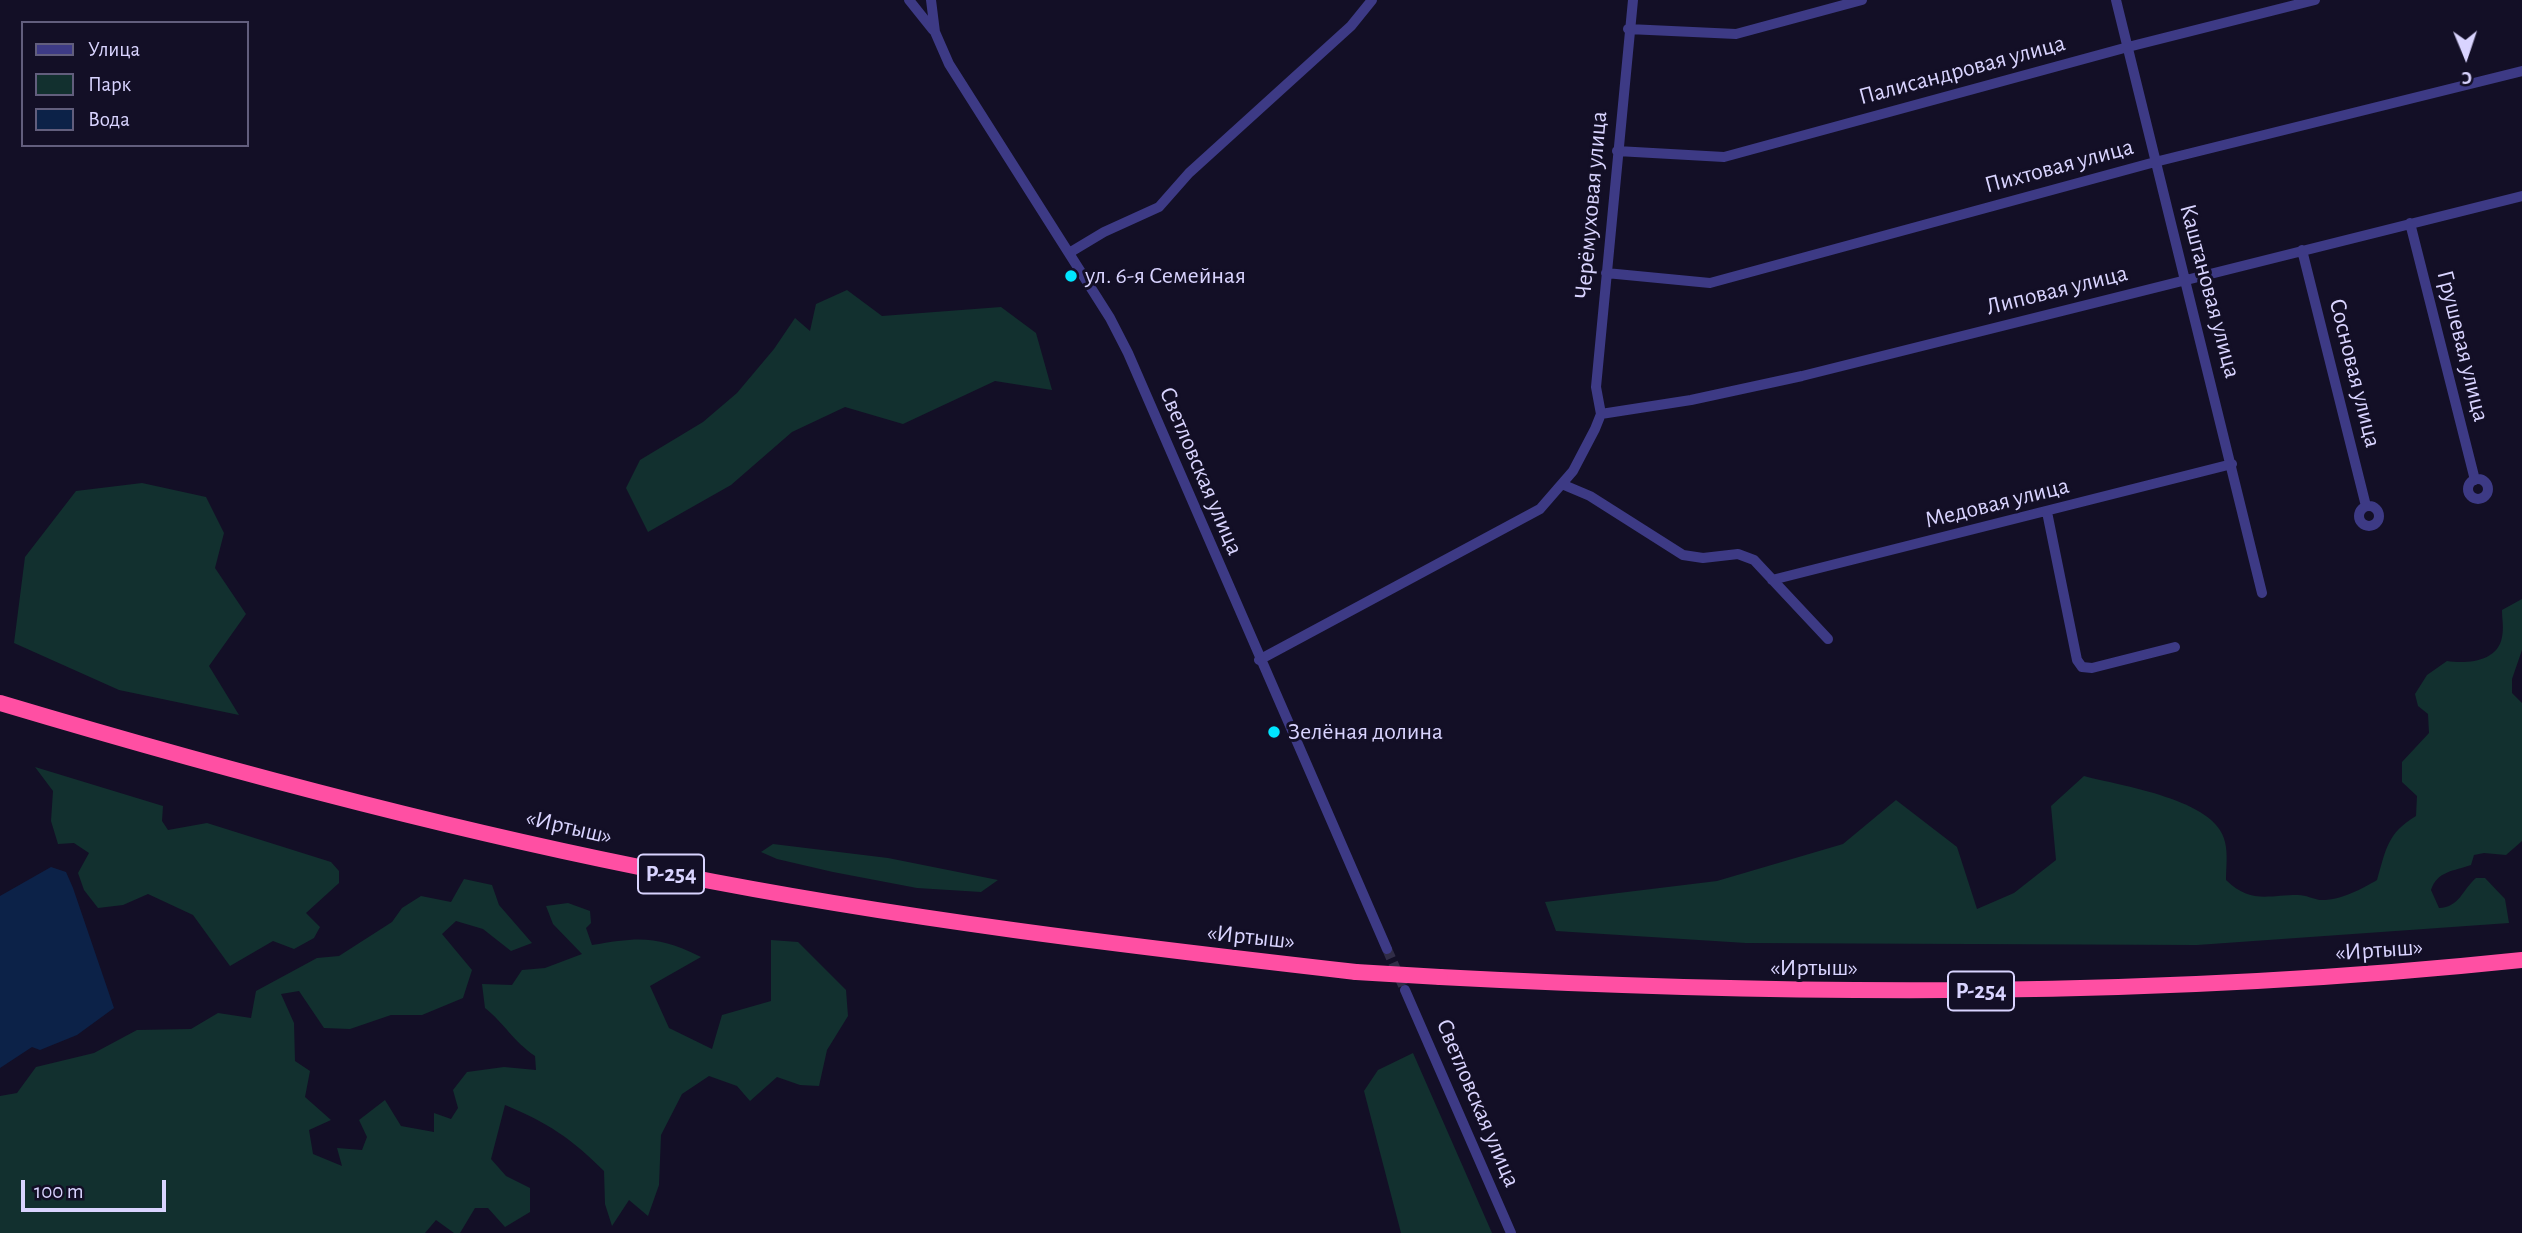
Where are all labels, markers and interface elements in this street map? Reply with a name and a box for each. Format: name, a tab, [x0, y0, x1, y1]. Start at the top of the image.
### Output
legend	[21, 21, 248, 147]
north arrow	[2431, 21, 2501, 91]
street label: Палисандровая улица	[1855, 29, 2069, 111]
text: Улица	[88, 39, 140, 60]
text: С	[2461, 68, 2472, 87]
text: Парк	[88, 74, 131, 95]
text: Вода	[88, 109, 130, 130]
street label: Черёмуховая улица	[1568, 110, 1614, 300]
street label: Пихтовая улица	[1981, 132, 2137, 200]
street label: Каштановая улица	[2173, 201, 2247, 381]
street label: Липовая улица	[1983, 259, 2131, 321]
place label: ул. 6-я Семейная	[1085, 262, 1246, 290]
street label: Грушевая улица	[2430, 267, 2496, 425]
marker: ул. 6-я Семейная	[1063, 268, 1079, 284]
street label: Сосновая улица	[2323, 296, 2387, 450]
street label: Светловская улица	[1153, 383, 1249, 559]
street label: Медовая улица	[1922, 471, 2072, 535]
place label: Зелёная долина	[1288, 718, 1443, 746]
marker: Зелёная долина	[1266, 724, 1282, 740]
street label: «Иртыш»	[523, 803, 615, 851]
road number: Р-254	[638, 854, 704, 894]
street label: «Иртыш»	[1206, 918, 1296, 956]
street label: «Иртыш»	[2334, 933, 2424, 967]
street label: «Иртыш»	[1770, 954, 1858, 982]
road number: Р-254	[1948, 972, 2014, 1010]
street label: Светловская улица	[1430, 1015, 1526, 1191]
scale bar	[24, 1166, 170, 1210]
text: 100 m	[34, 1181, 84, 1202]

